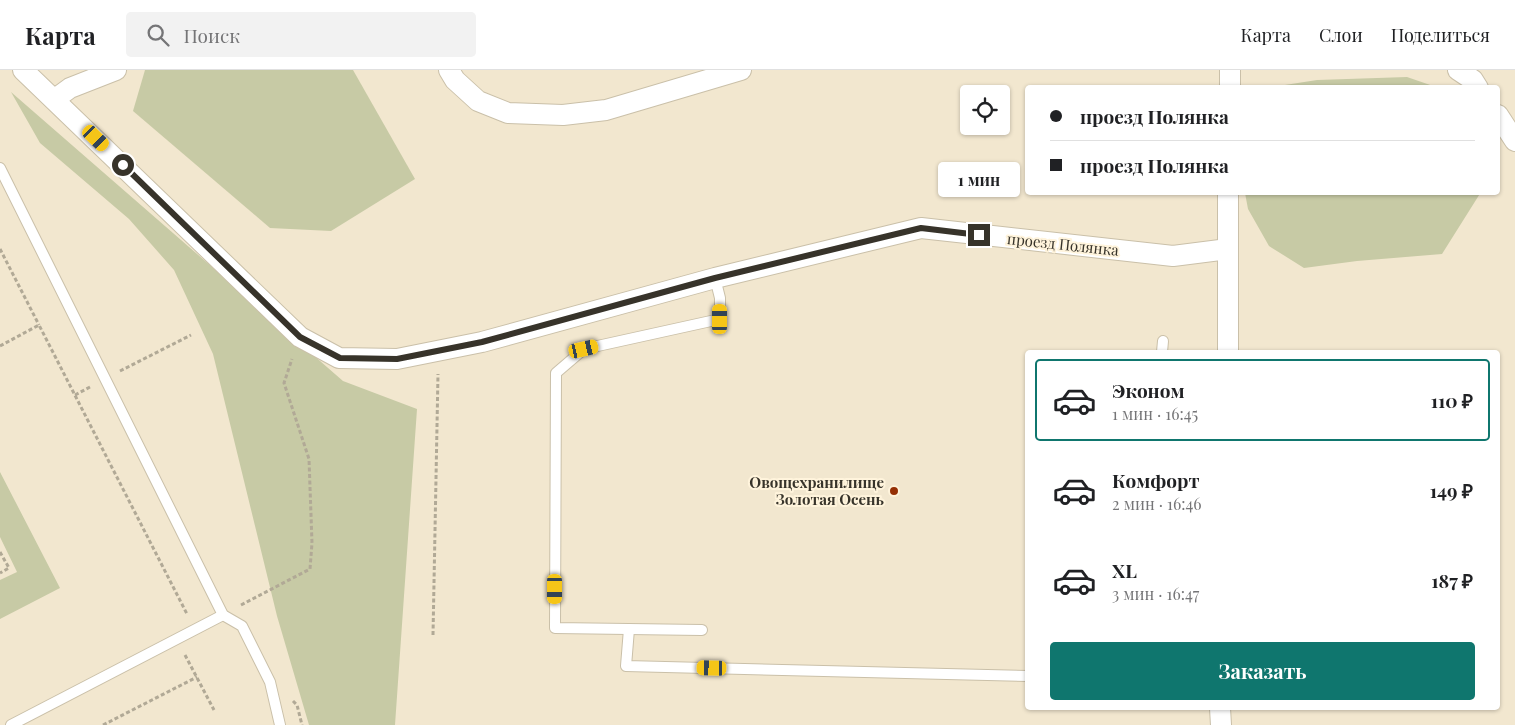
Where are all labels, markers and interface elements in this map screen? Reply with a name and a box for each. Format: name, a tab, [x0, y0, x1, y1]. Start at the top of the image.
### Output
search box	[126, 12, 476, 57]
text: Карта	[25, 19, 96, 51]
icon: search	[144, 21, 172, 49]
text: Поиск	[184, 22, 240, 48]
text: Карта	[1240, 23, 1291, 47]
text: Слои	[1319, 23, 1363, 47]
text: Поделиться	[1391, 23, 1490, 47]
map controls	[960, 85, 1010, 135]
button: locate	[960, 85, 1010, 135]
text: проезд Полянка	[1080, 103, 1229, 129]
car	[79, 122, 112, 154]
text: проезд Полянка	[1080, 152, 1229, 178]
route start	[112, 154, 134, 176]
callout: 1 мин	[938, 162, 1020, 198]
text: 1 мин	[958, 169, 1000, 190]
route end	[968, 224, 990, 246]
street label: проезд Полянка	[1006, 228, 1120, 260]
car	[712, 304, 727, 334]
car	[567, 338, 600, 360]
text: Эконом	[1112, 377, 1185, 403]
icon: car	[1052, 378, 1097, 423]
text: 110 ₽	[1431, 387, 1473, 413]
text: 1 мин · 16:45	[1112, 403, 1198, 424]
text: Комфорт	[1112, 467, 1200, 493]
icon: car	[1052, 468, 1097, 513]
place label: Овощехранилище Золотая Осень	[749, 472, 885, 509]
text: 149 ₽	[1430, 477, 1473, 503]
marker: Овощехранилище Золотая Осень	[888, 485, 900, 497]
text: 2 мин · 16:46	[1112, 493, 1202, 514]
text: XL	[1112, 557, 1137, 583]
icon: car	[1052, 558, 1097, 603]
text: 187 ₽	[1431, 567, 1473, 593]
car	[547, 574, 562, 604]
text: 3 мин · 16:47	[1112, 583, 1199, 604]
button: Заказать	[1050, 642, 1475, 700]
car	[696, 660, 727, 676]

